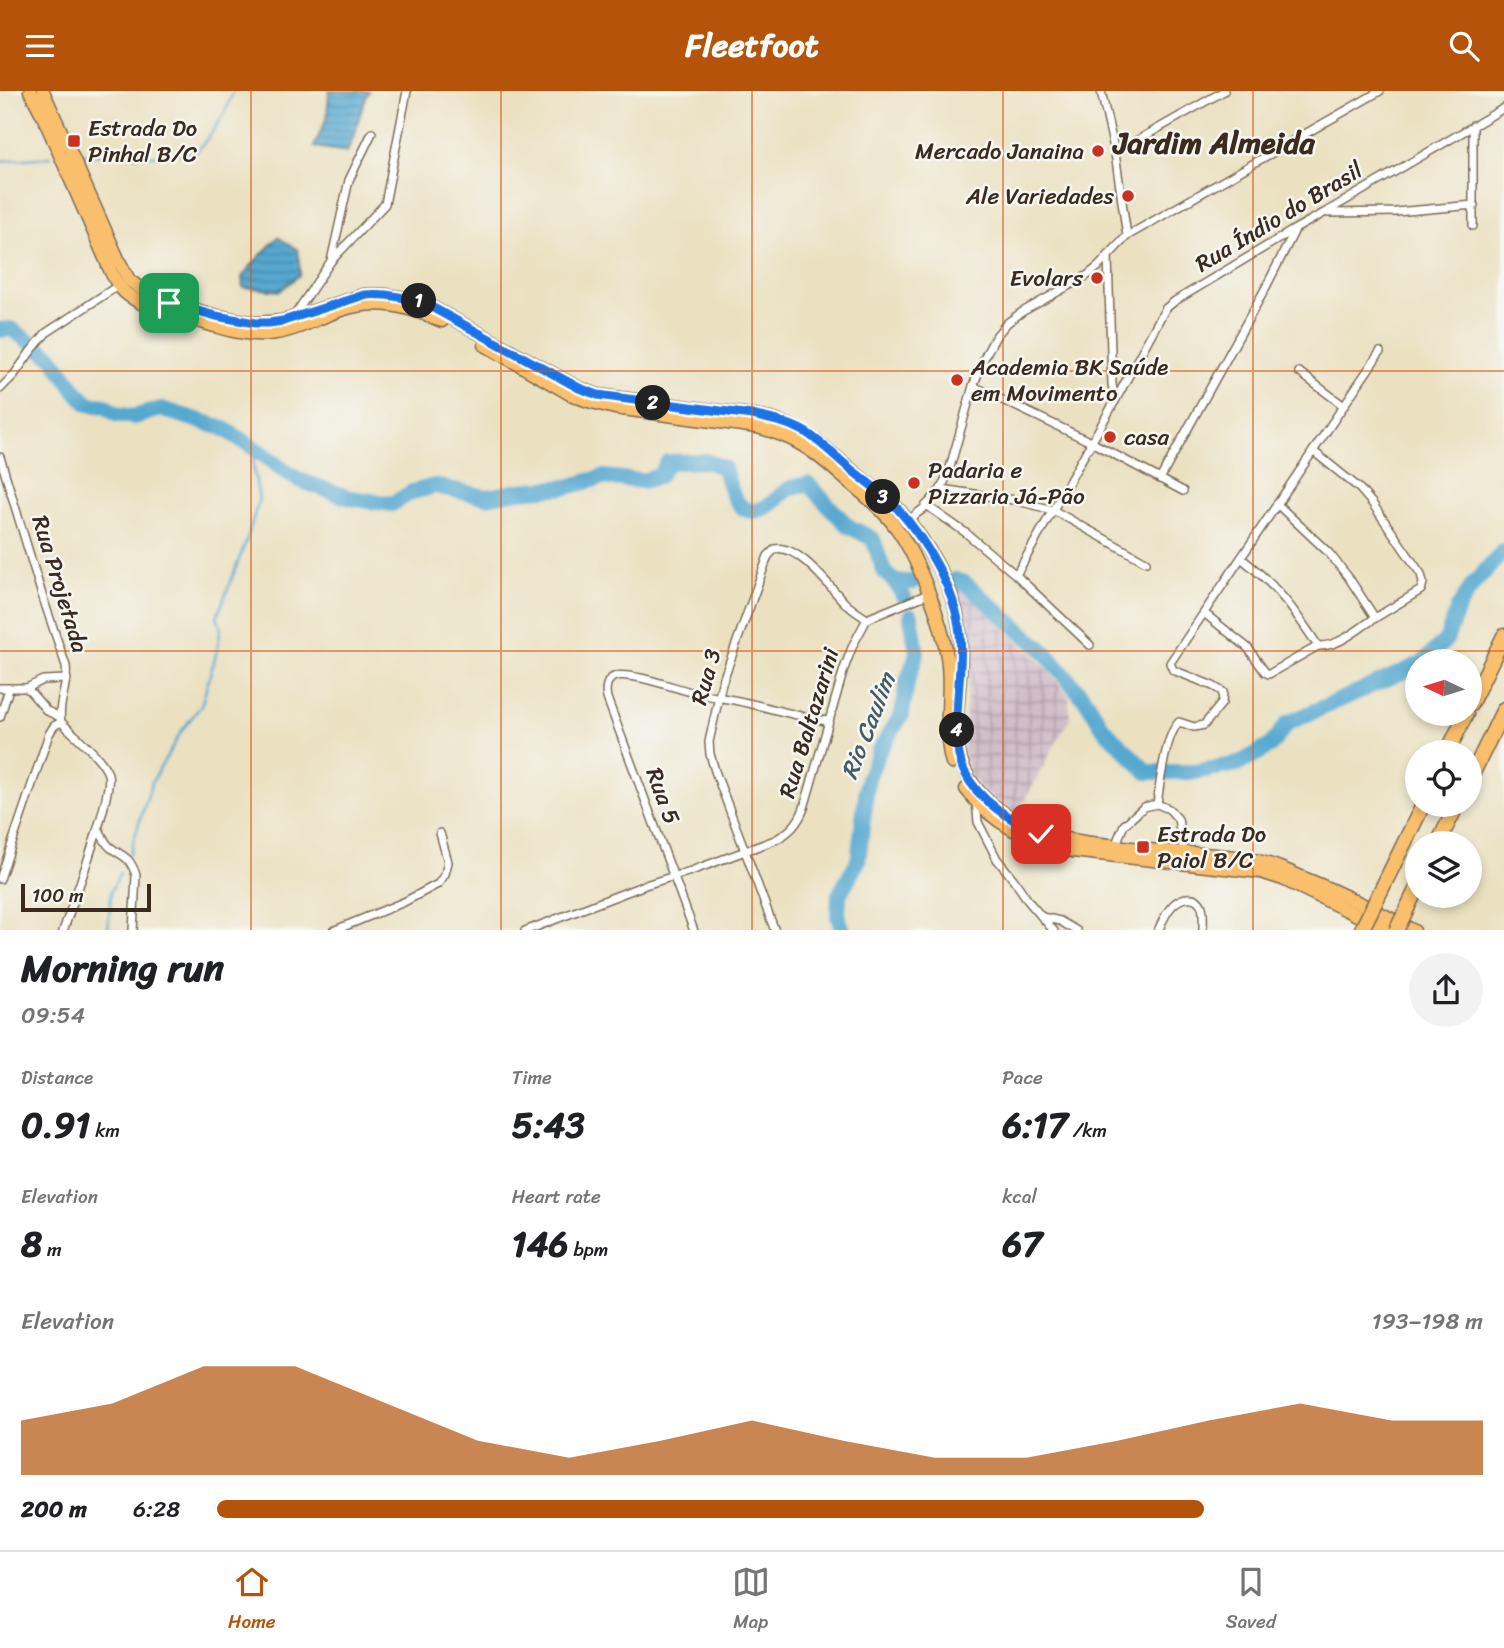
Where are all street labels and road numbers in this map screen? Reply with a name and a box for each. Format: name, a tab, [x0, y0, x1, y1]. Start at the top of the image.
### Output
street label: Rua Índio do Brasil	[1187, 150, 1371, 284]
street label: Rua Projetada	[20, 510, 100, 658]
street label: Rua Baltazarini	[767, 642, 851, 803]
street label: Rua 3	[679, 644, 734, 710]
street label: Rua 5	[634, 762, 692, 830]

